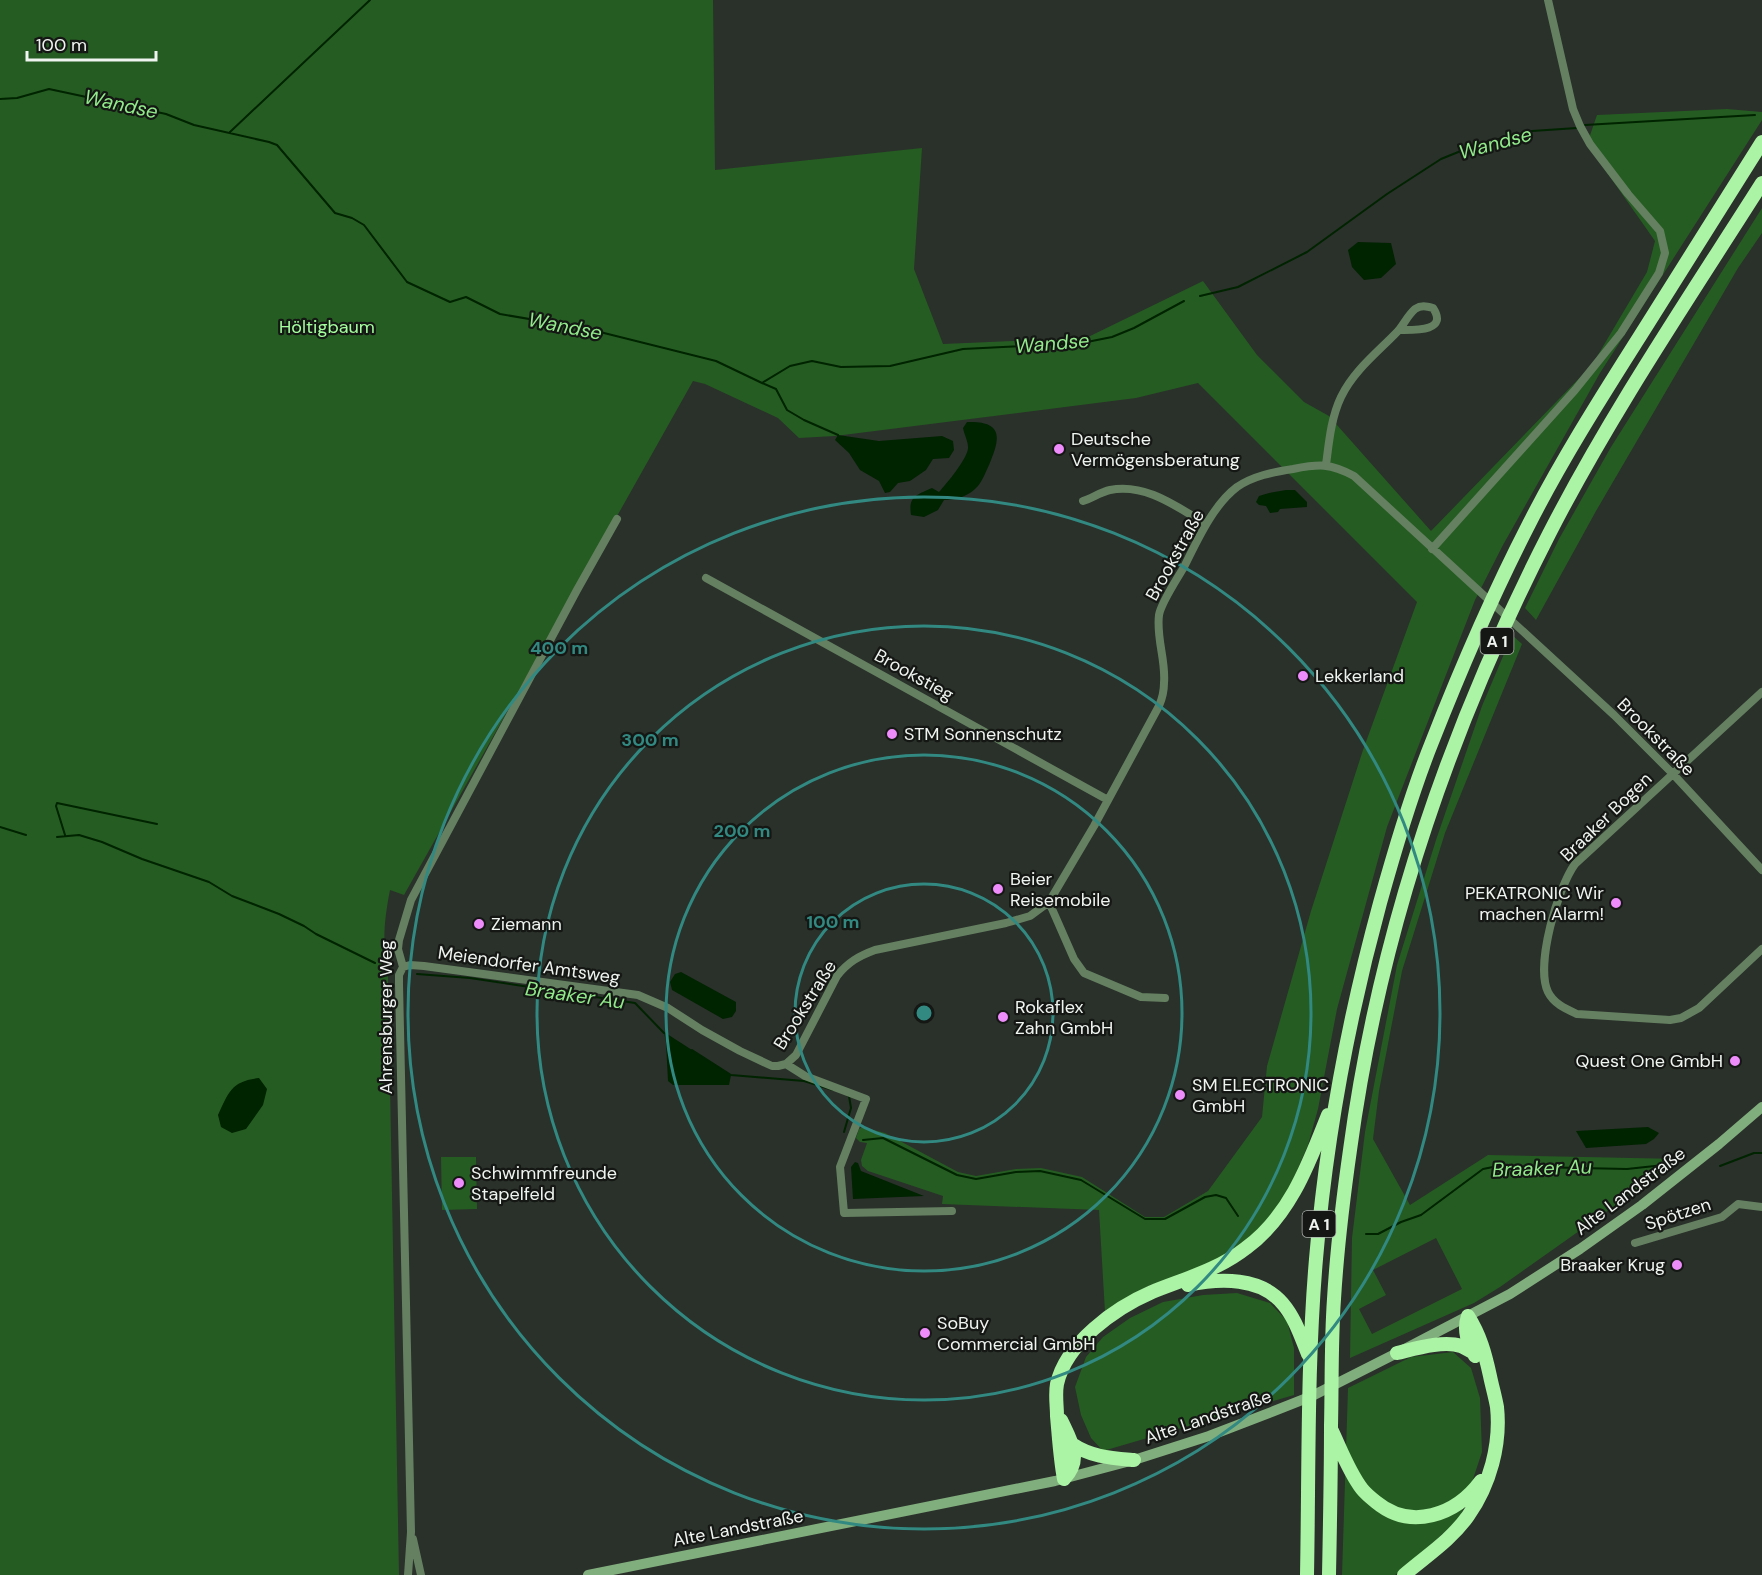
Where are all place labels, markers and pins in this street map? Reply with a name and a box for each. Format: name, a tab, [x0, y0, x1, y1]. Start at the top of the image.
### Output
place label: Deutsche Vermögensberatung	[1071, 427, 1240, 472]
marker: Deutsche Vermögensberatung	[1052, 442, 1066, 456]
place label: Lekkerland	[1315, 664, 1404, 688]
marker: Lekkerland	[1296, 669, 1310, 683]
place label: STM Sonnenschutz	[904, 722, 1062, 746]
marker: STM Sonnenschutz	[885, 727, 899, 741]
place label: Beier Reisemobile	[1010, 867, 1111, 912]
place label: PEKATRONIC Wir machen Alarm!	[1465, 881, 1604, 926]
marker: Beier Reisemobile	[991, 882, 1005, 896]
marker: PEKATRONIC Wir machen Alarm!	[1609, 896, 1623, 910]
place label: Ziemann	[491, 912, 562, 936]
marker: Ziemann	[472, 917, 486, 931]
place label: Rokaflex Zahn GmbH	[1015, 995, 1113, 1040]
centre of rings	[914, 1003, 934, 1023]
marker: Rokaflex Zahn GmbH	[996, 1010, 1010, 1024]
place label: Quest One GmbH	[1576, 1049, 1723, 1073]
marker: Quest One GmbH	[1728, 1054, 1742, 1068]
place label: SM ELECTRONIC GmbH	[1192, 1073, 1329, 1118]
marker: SM ELECTRONIC GmbH	[1173, 1088, 1187, 1102]
place label: Schwimmfreunde Stapelfeld	[471, 1161, 617, 1206]
marker: Schwimmfreunde Stapelfeld	[452, 1176, 466, 1190]
place label: Braaker Krug	[1560, 1253, 1665, 1277]
marker: Braaker Krug	[1670, 1258, 1684, 1272]
place label: SoBuy Commercial GmbH	[937, 1311, 1096, 1356]
marker: SoBuy Commercial GmbH	[918, 1326, 932, 1340]

